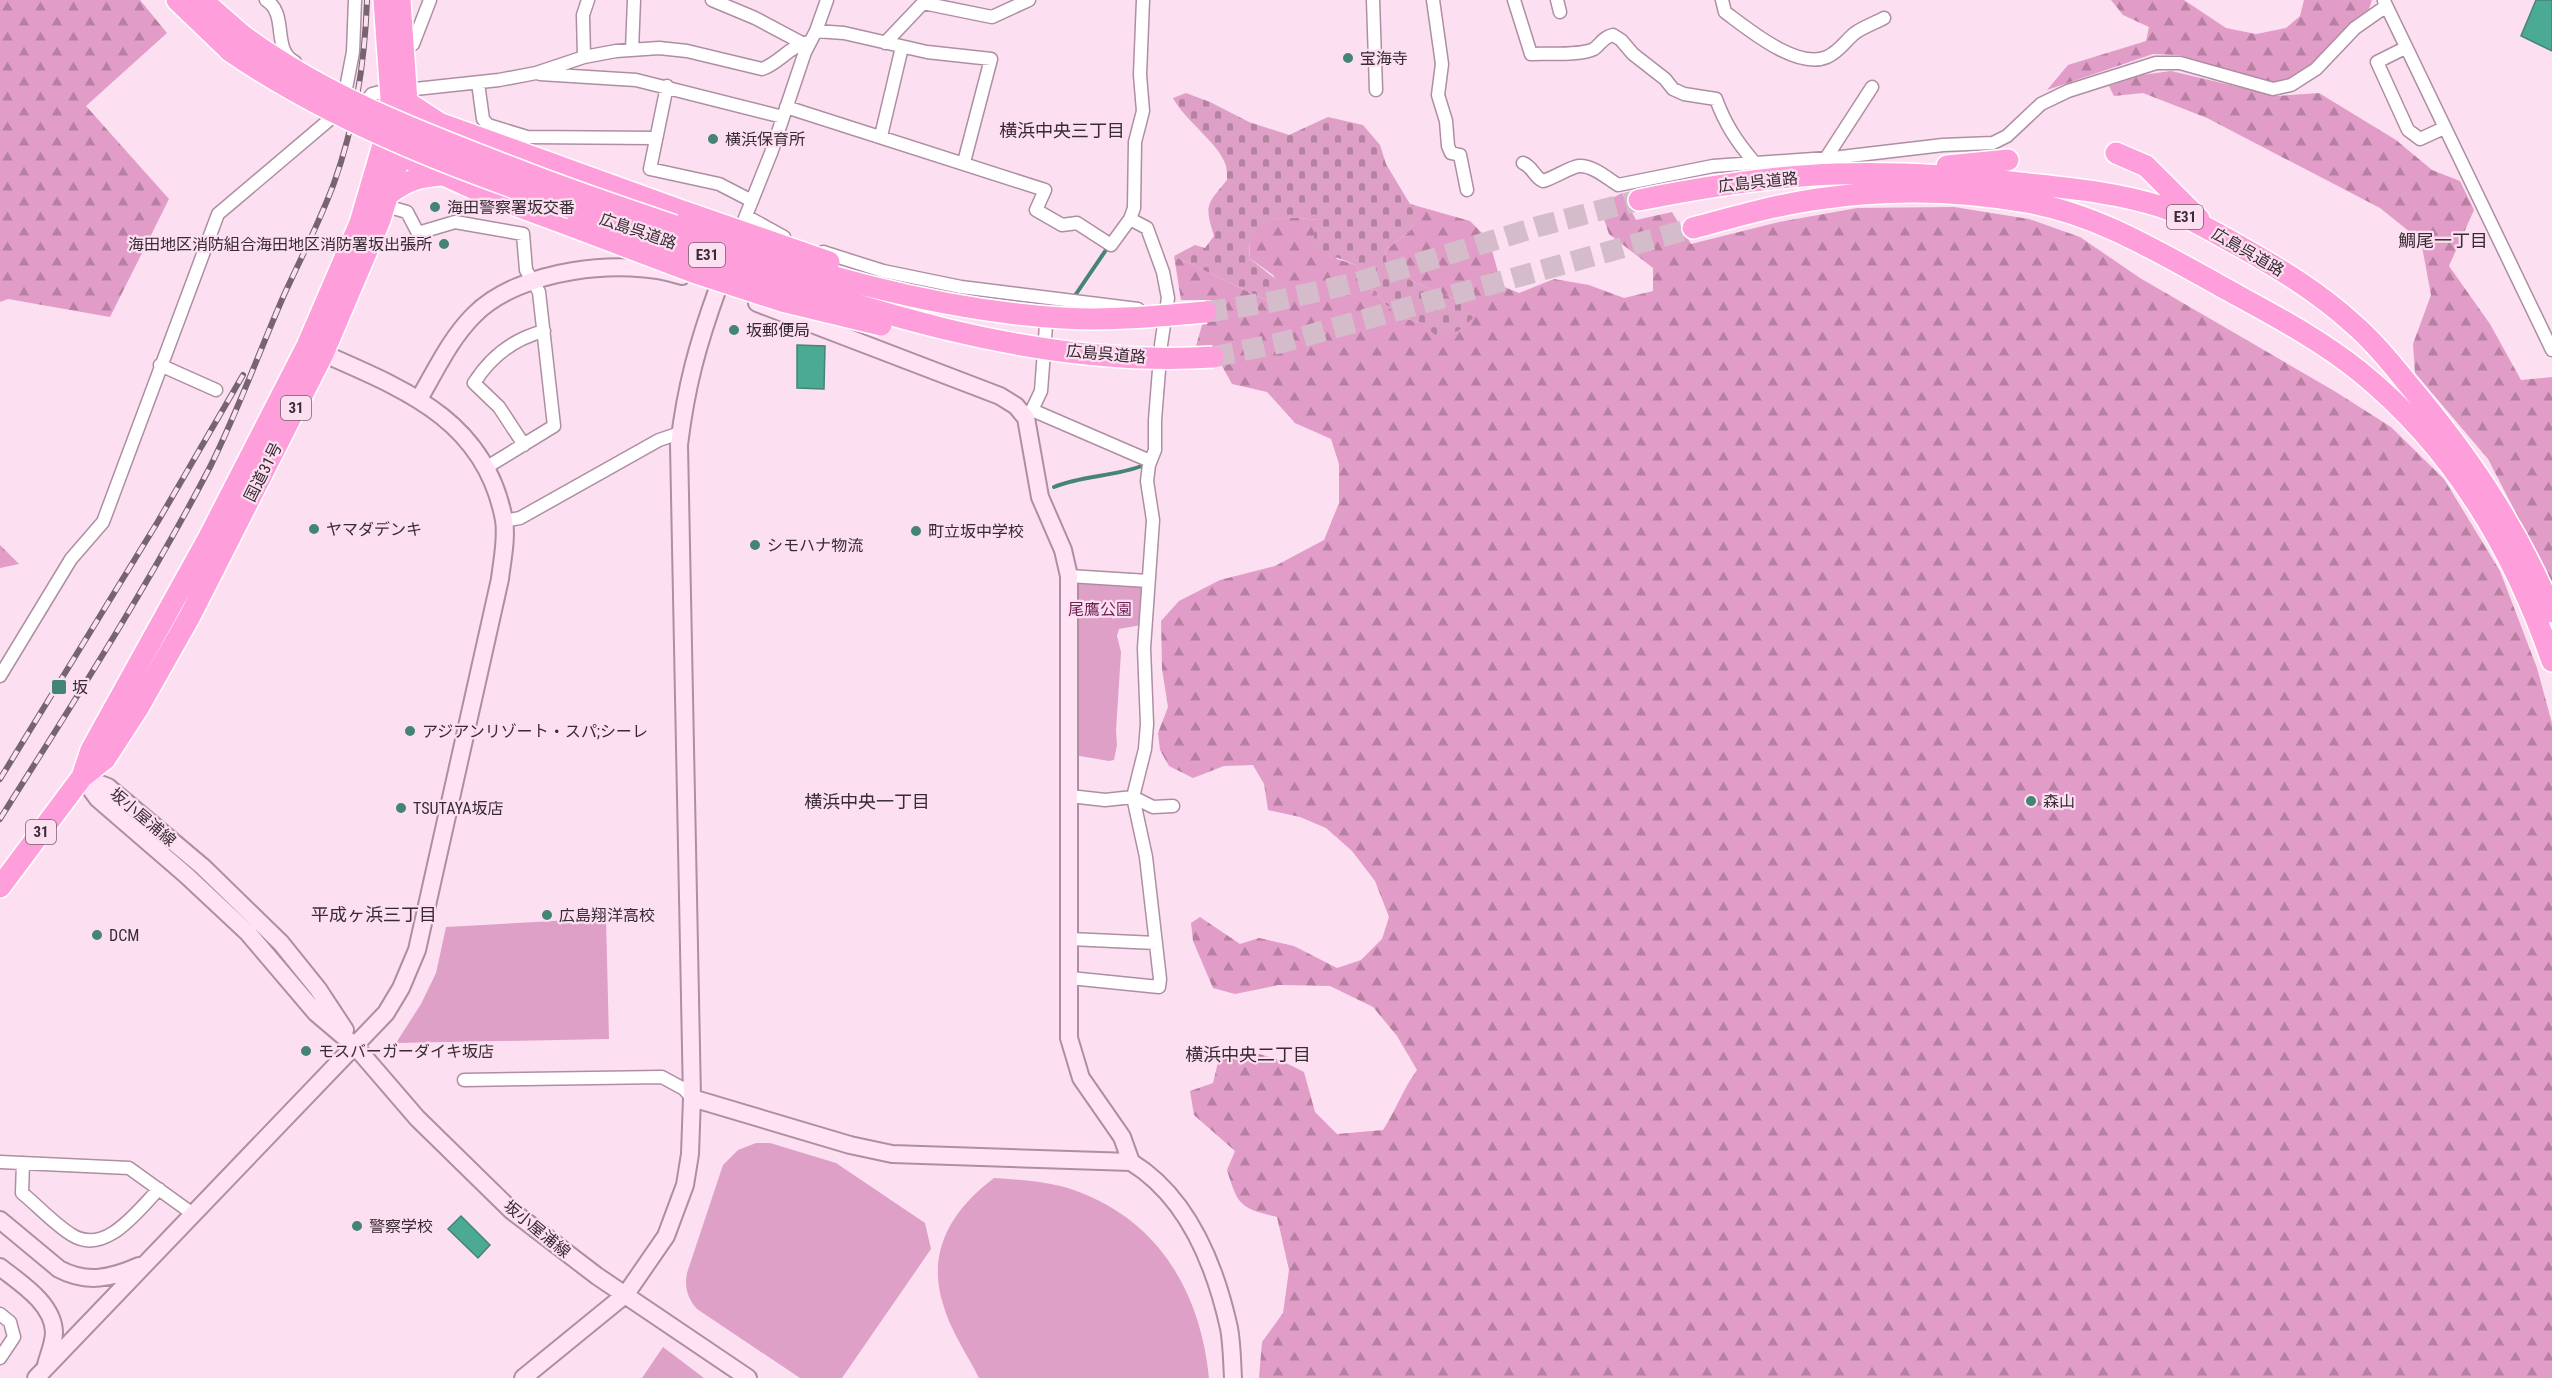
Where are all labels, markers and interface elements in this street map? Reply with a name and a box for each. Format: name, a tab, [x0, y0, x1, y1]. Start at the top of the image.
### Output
place label: 宝海寺	[1360, 49, 1408, 68]
marker: 宝海寺	[1341, 51, 1355, 65]
district label: 横浜中央三丁目	[999, 120, 1125, 141]
place label: 横浜保育所	[725, 130, 805, 149]
marker: 横浜保育所	[706, 132, 720, 146]
street label: 広島呉道路	[1717, 168, 1799, 196]
place label: 海田警察署坂交番	[447, 198, 575, 217]
marker: 海田警察署坂交番	[428, 200, 442, 214]
road number: E31	[2167, 205, 2203, 229]
street label: 広島呉道路	[597, 209, 679, 253]
street label: 広島呉道路	[2209, 224, 2287, 280]
district label: 鯛尾一丁目	[2398, 230, 2488, 251]
place label: 海田地区消防組合海田地区消防署坂出張所	[128, 235, 432, 254]
marker: 海田地区消防組合海田地区消防署坂出張所	[437, 237, 451, 251]
road number: E31	[689, 243, 725, 267]
place label: 坂郵便局	[746, 321, 810, 340]
marker: 坂郵便局	[727, 323, 741, 337]
street label: 広島呉道路	[1065, 341, 1147, 367]
road number: 31	[281, 396, 311, 420]
street label: 国道31号	[240, 439, 286, 505]
place label: ヤマダデンキ	[326, 520, 422, 539]
marker: ヤマダデンキ	[307, 522, 321, 536]
place label: 町立坂中学校	[928, 522, 1024, 541]
marker: 町立坂中学校	[909, 524, 923, 538]
place label: シモハナ物流	[767, 536, 863, 555]
marker: シモハナ物流	[748, 538, 762, 552]
park label: 尾鷹公園	[1068, 600, 1132, 619]
marker: 坂	[50, 678, 68, 696]
place label: 坂	[72, 678, 88, 697]
place label: アジアンリゾート・スパ;シーレ	[422, 722, 648, 741]
marker: アジアンリゾート・スパ;シーレ	[403, 724, 417, 738]
street label: 坂小屋浦線	[106, 784, 180, 850]
district label: 横浜中央一丁目	[804, 791, 930, 812]
place label: 森山	[2043, 792, 2075, 811]
marker: 森山	[2024, 794, 2038, 808]
place label: TSUTAYA坂店	[413, 799, 504, 818]
marker: TSUTAYA坂店	[394, 801, 408, 815]
road number: 31	[26, 820, 56, 844]
district label: 平成ヶ浜三丁目	[311, 904, 437, 925]
place label: 広島翔洋高校	[559, 906, 655, 925]
marker: 広島翔洋高校	[540, 908, 554, 922]
place label: DCM	[109, 926, 139, 945]
marker: DCM	[90, 928, 104, 942]
place label: モスバーガーダイキ坂店	[318, 1042, 494, 1061]
marker: モスバーガーダイキ坂店	[299, 1044, 313, 1058]
district label: 横浜中央二丁目	[1185, 1044, 1311, 1065]
street label: 坂小屋浦線	[500, 1196, 574, 1262]
place label: 警察学校	[369, 1217, 433, 1236]
marker: 警察学校	[350, 1219, 364, 1233]

